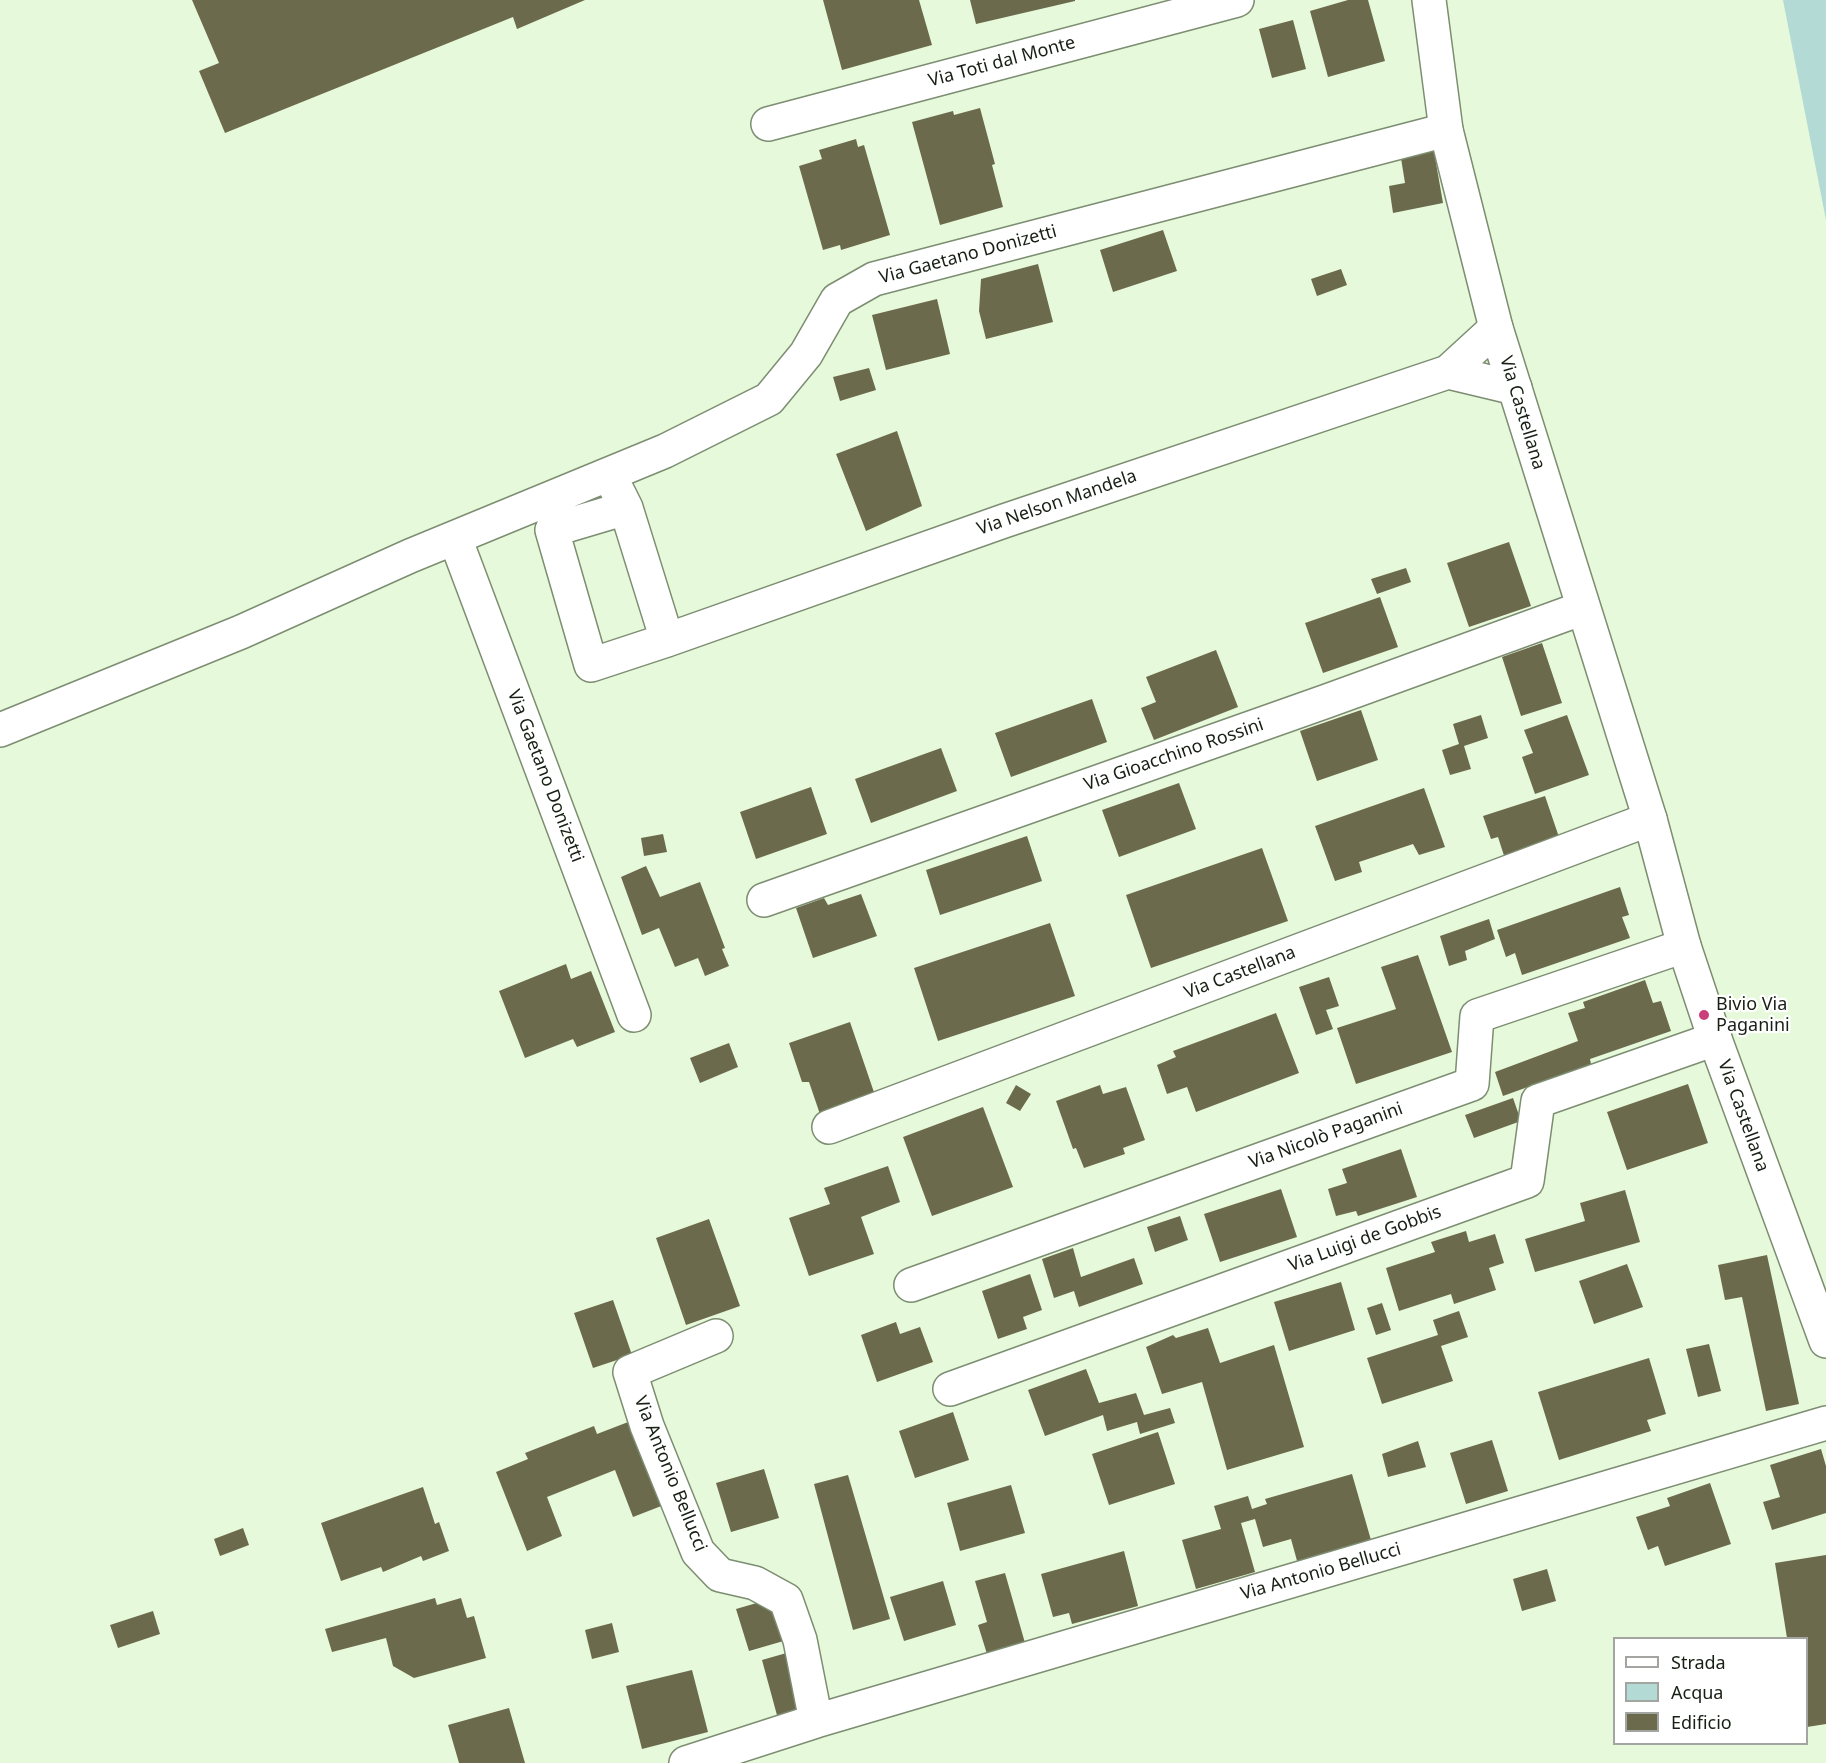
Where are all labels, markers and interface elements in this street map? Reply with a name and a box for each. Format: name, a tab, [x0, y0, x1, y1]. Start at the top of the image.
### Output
street label: Via Toti dal Monte	[926, 32, 1078, 92]
street label: Via Gaetano Donizetti	[877, 221, 1059, 289]
street label: Via Castellana	[1494, 354, 1550, 472]
street label: Via Nelson Mandela	[974, 466, 1140, 540]
street label: Via Gaetano Donizetti	[502, 687, 588, 865]
street label: Via Gioacchino Rossini	[1081, 714, 1267, 796]
street label: Via Castellana	[1181, 942, 1299, 1004]
place label: Bivio Via Paganini	[1716, 994, 1790, 1036]
marker: Bivio Via Paganini	[1697, 1008, 1711, 1022]
street label: Via Castellana	[1713, 1057, 1773, 1175]
street label: Via Nicolò Paganini	[1246, 1098, 1406, 1174]
street label: Via Luigi de Gobbis	[1286, 1201, 1444, 1277]
street label: Via Antonio Bellucci	[629, 1393, 711, 1555]
street label: Via Antonio Bellucci	[1238, 1539, 1404, 1605]
legend	[1613, 1637, 1808, 1745]
text: Strada	[1671, 1650, 1726, 1674]
text: Acqua	[1671, 1680, 1723, 1704]
text: Edificio	[1671, 1710, 1732, 1734]

